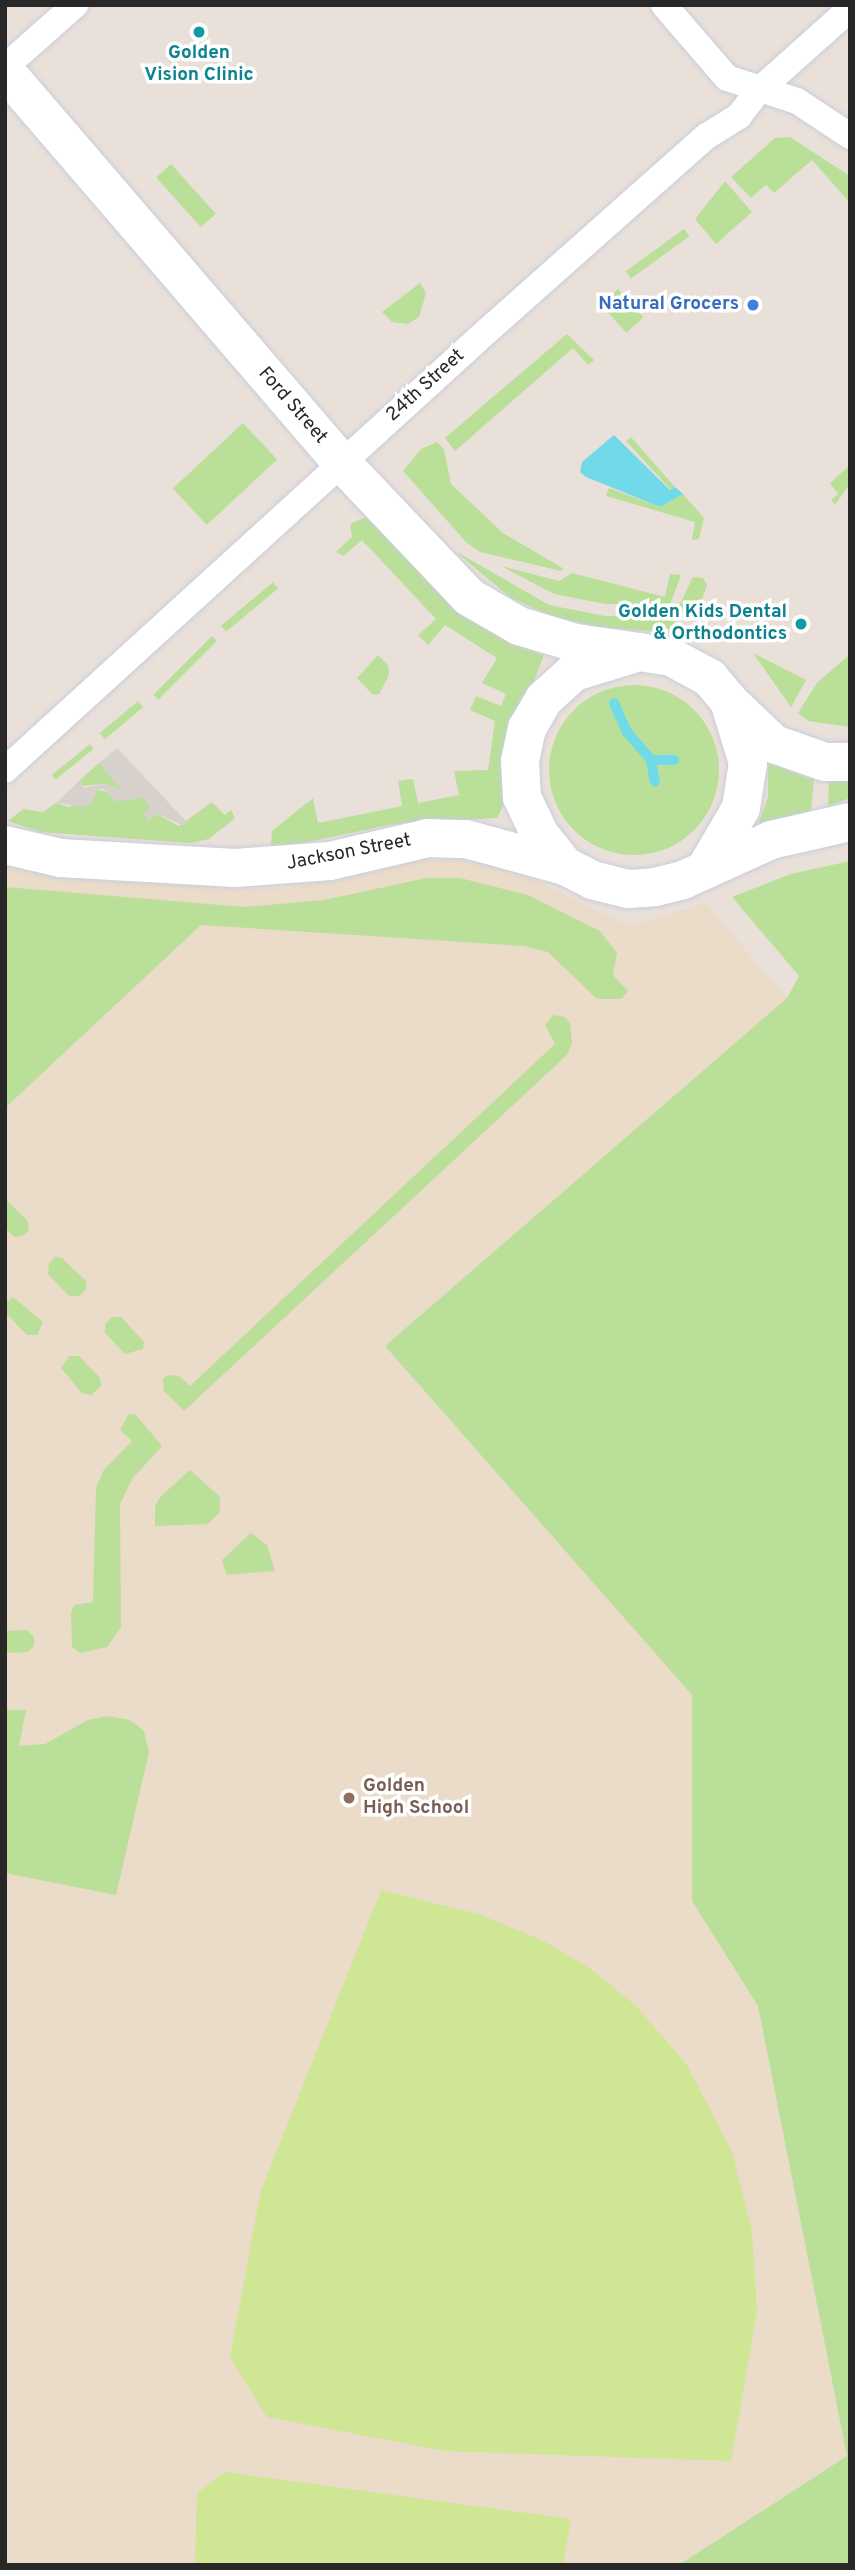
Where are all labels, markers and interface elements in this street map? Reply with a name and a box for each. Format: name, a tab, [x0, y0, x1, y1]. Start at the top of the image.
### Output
marker: Golden Vision Clinic	[191, 24, 207, 40]
place label: Golden Vision Clinic	[144, 43, 254, 87]
place label: Natural Grocers	[598, 294, 739, 316]
marker: Natural Grocers	[745, 297, 761, 313]
street label: 24th Street	[382, 345, 470, 427]
street label: Ford Street	[253, 363, 331, 449]
place label: Golden Kids Dental & Orthodontics	[618, 602, 787, 646]
marker: Golden Kids Dental & Orthodontics	[793, 616, 809, 632]
street label: Jackson Street	[285, 830, 413, 876]
place label: Golden High School	[363, 1776, 469, 1820]
marker: Golden High School	[341, 1790, 357, 1806]

